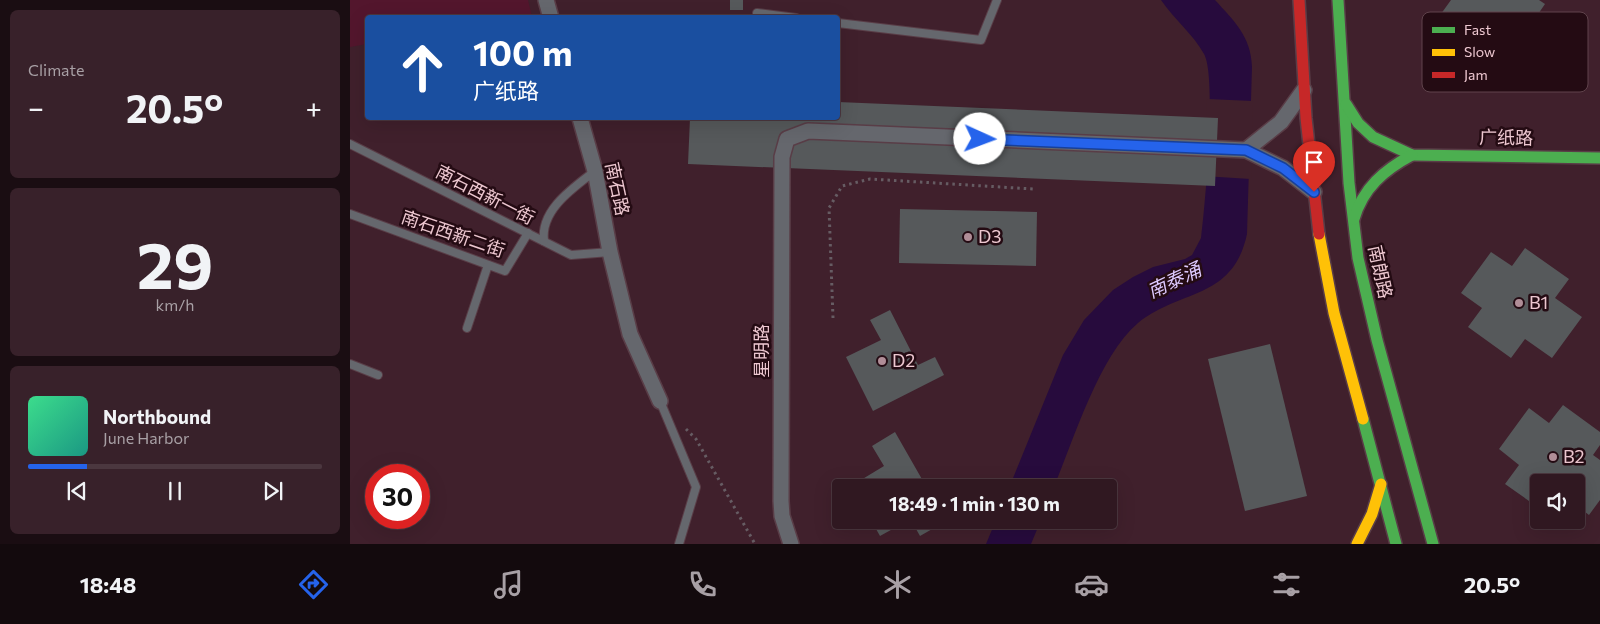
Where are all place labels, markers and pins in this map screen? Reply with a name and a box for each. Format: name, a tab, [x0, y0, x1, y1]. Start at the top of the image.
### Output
pin	[1293, 141, 1335, 192]
place label: D3	[978, 225, 1002, 247]
marker: D3	[962, 231, 974, 243]
place label: B1	[1529, 291, 1548, 313]
marker: B1	[1513, 297, 1525, 309]
place label: D2	[892, 349, 915, 371]
marker: D2	[876, 355, 888, 367]
place label: B2	[1563, 445, 1585, 467]
marker: B2	[1547, 451, 1559, 463]

